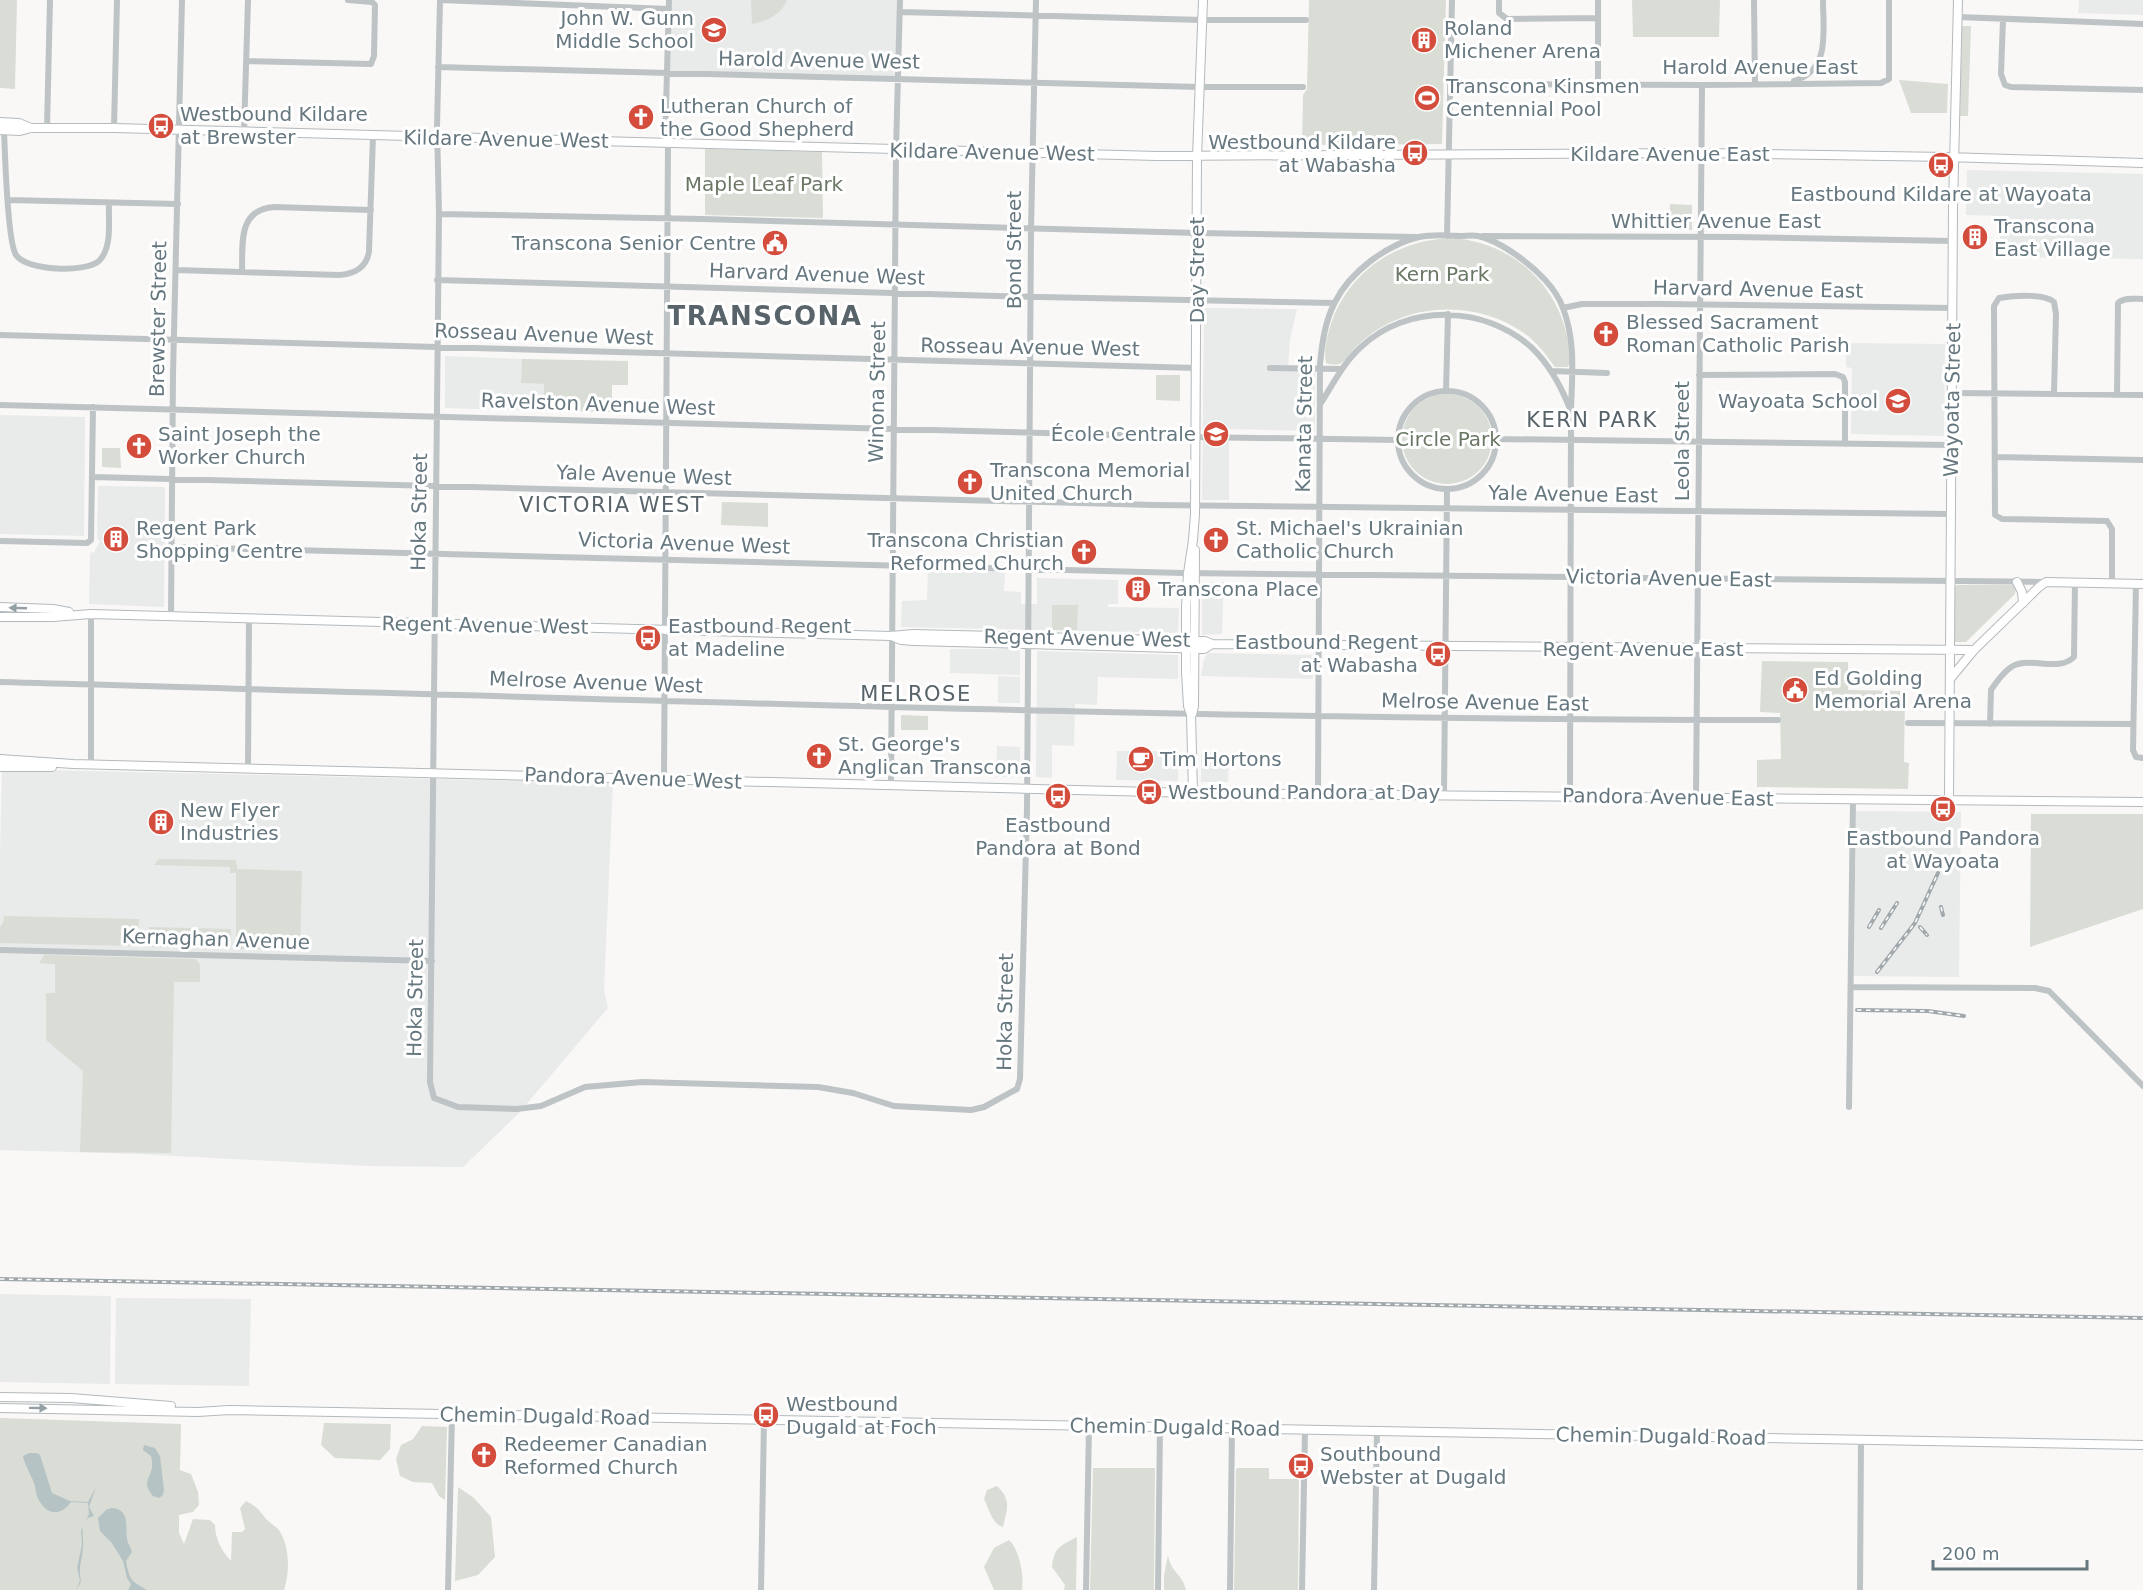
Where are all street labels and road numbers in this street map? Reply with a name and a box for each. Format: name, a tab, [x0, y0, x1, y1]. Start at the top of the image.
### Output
street label: Harold Avenue West	[718, 46, 920, 74]
street label: Harold Avenue East	[1662, 55, 1858, 79]
street label: Kildare Avenue West	[403, 125, 609, 153]
street label: Kildare Avenue West	[889, 138, 1095, 166]
street label: Kildare Avenue East	[1570, 142, 1770, 166]
street label: Bond Street	[1002, 191, 1026, 309]
street label: Whittier Avenue East	[1611, 209, 1821, 233]
street label: Day Street	[1185, 217, 1209, 323]
street label: Brewster Street	[145, 241, 171, 397]
street label: Harvard Avenue West	[708, 258, 926, 290]
street label: Harvard Avenue East	[1653, 275, 1864, 303]
street label: Rosseau Avenue West	[434, 318, 654, 350]
street label: Winona Street	[864, 321, 890, 463]
street label: Wayoata Street	[1939, 322, 1965, 477]
street label: Rosseau Avenue West	[920, 333, 1140, 361]
street label: Kanata Street	[1291, 355, 1317, 493]
street label: Leola Street	[1670, 381, 1694, 501]
street label: Ravelston Avenue West	[480, 388, 716, 420]
street label: Hoka Street	[406, 453, 432, 571]
street label: Yale Avenue West	[555, 460, 732, 490]
street label: Yale Avenue East	[1487, 481, 1658, 507]
street label: Victoria Avenue West	[578, 527, 791, 559]
street label: Victoria Avenue East	[1566, 564, 1772, 592]
street label: Regent Avenue West	[381, 611, 589, 639]
street label: Regent Avenue West	[983, 624, 1191, 652]
street label: Regent Avenue East	[1543, 637, 1744, 661]
street label: Melrose Avenue West	[489, 666, 704, 698]
street label: Melrose Avenue East	[1381, 688, 1589, 716]
street label: Pandora Avenue West	[524, 762, 742, 794]
street label: Pandora Avenue East	[1562, 783, 1774, 811]
street label: Kernaghan Avenue	[122, 924, 310, 954]
street label: Hoka Street	[402, 939, 428, 1057]
street label: Hoka Street	[992, 953, 1018, 1071]
street label: Chemin Dugald Road	[439, 1402, 651, 1430]
street label: Chemin Dugald Road	[1069, 1413, 1281, 1441]
street label: Chemin Dugald Road	[1555, 1422, 1767, 1450]

